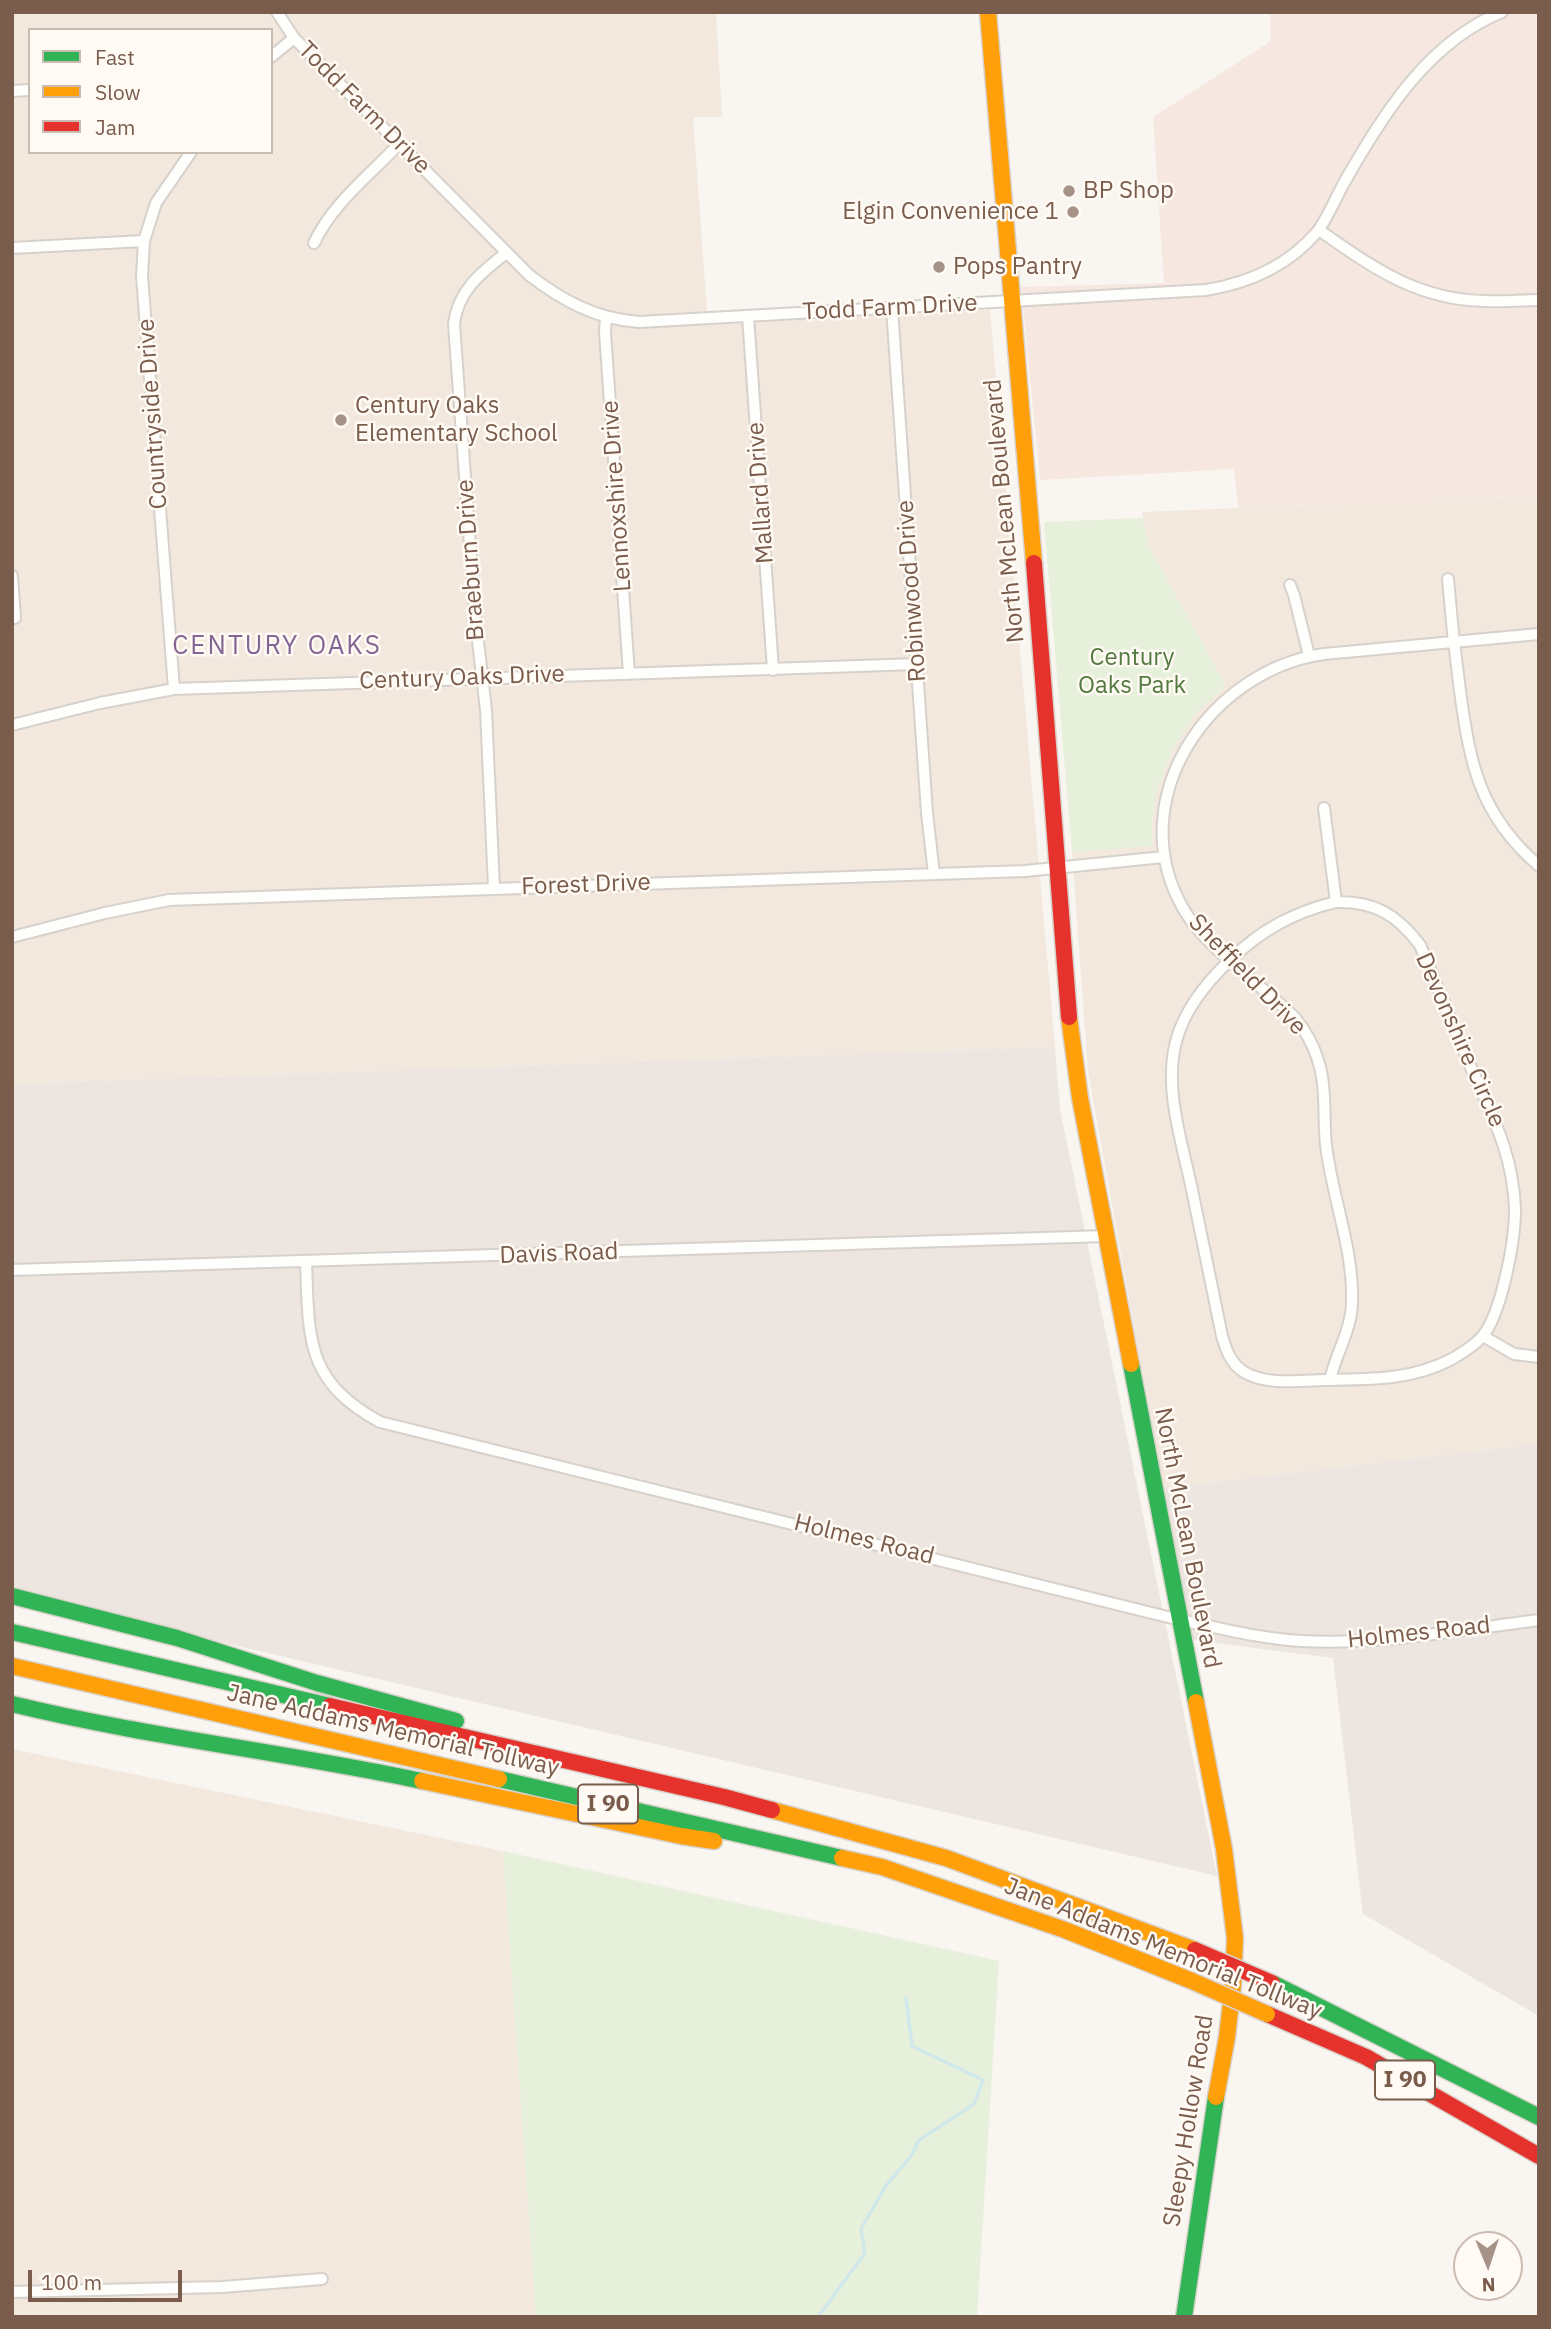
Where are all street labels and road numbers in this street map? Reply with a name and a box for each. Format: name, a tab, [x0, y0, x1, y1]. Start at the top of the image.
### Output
street label: Todd Farm Drive	[292, 36, 436, 180]
street label: Todd Farm Drive	[802, 289, 978, 327]
street label: Countryside Drive	[132, 318, 174, 510]
street label: North McLean Boulevard	[979, 378, 1031, 644]
street label: Lennoxshire Drive	[596, 399, 638, 593]
street label: Mallard Drive	[742, 421, 780, 565]
street label: Braeburn Drive	[451, 478, 491, 642]
street label: Robinwood Drive	[891, 499, 933, 683]
street label: Century Oaks Drive	[359, 660, 565, 696]
street label: Forest Drive	[521, 868, 651, 902]
street label: Sheffield Drive	[1182, 908, 1312, 1042]
street label: Devonshire Circle	[1409, 948, 1511, 1132]
street label: Davis Road	[499, 1238, 619, 1270]
street label: North McLean Boulevard	[1148, 1405, 1226, 1671]
street label: Holmes Road	[791, 1509, 937, 1571]
street label: Holmes Road	[1346, 1611, 1492, 1655]
street label: Jane Addams Memorial Tollway	[224, 1679, 562, 1783]
road number: I 90	[578, 1784, 638, 1824]
street label: Jane Addams Memorial Tollway	[1000, 1872, 1326, 2026]
street label: Sleepy Hollow Road	[1158, 2013, 1220, 2229]
road number: I 90	[1375, 2060, 1435, 2100]

